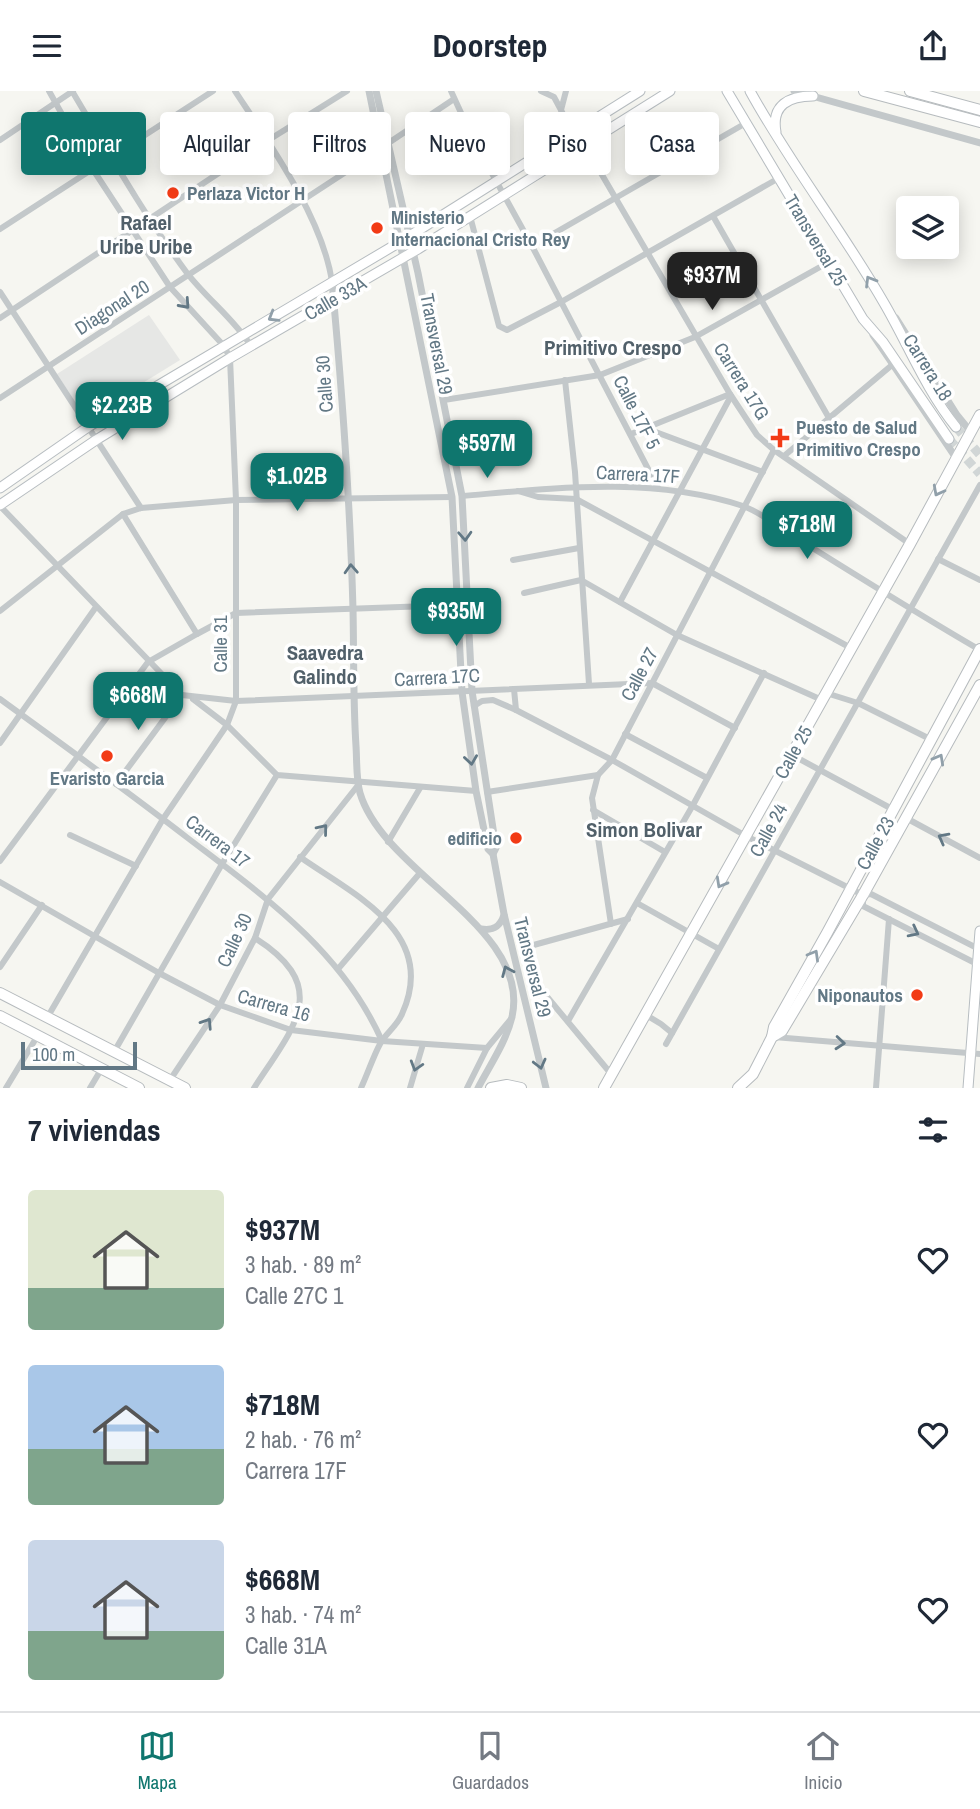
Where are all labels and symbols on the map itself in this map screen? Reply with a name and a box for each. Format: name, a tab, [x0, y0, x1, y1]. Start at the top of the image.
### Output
place label: Perlaza Victor H	[187, 180, 305, 206]
marker: Perlaza Victor H	[165, 185, 181, 201]
street label: Transversal 25	[778, 189, 854, 291]
place label: Ministerio Internacional Cristo Rey	[391, 204, 571, 252]
district label: Rafael Uribe Uribe	[100, 208, 192, 261]
marker: Ministerio Internacional Cristo Rey	[369, 220, 385, 236]
pin: $937M	[663, 253, 761, 312]
street label: Calle 33A	[299, 270, 371, 326]
street label: Diagonal 20	[70, 273, 154, 341]
one-way arrow	[866, 275, 879, 288]
street label: Transversal 29	[414, 291, 460, 397]
one-way arrow	[177, 296, 190, 309]
one-way arrow	[268, 309, 281, 322]
street label: Carrera 18	[897, 329, 959, 405]
district label: Primitivo Crespo	[544, 333, 682, 362]
street label: Carrera 17G	[708, 337, 776, 425]
street label: Calle 30	[309, 355, 339, 413]
street label: Calle 17F 5	[607, 371, 667, 454]
pin: $2.23B	[65, 383, 179, 442]
place label: Puesto de Salud Primitivo Crespo	[796, 414, 921, 462]
pin: $597M	[438, 421, 536, 480]
marker: Puesto de Salud Primitivo Crespo	[770, 428, 790, 448]
pin: $1.02B	[240, 453, 354, 513]
street label: Carrera 17F	[595, 459, 681, 489]
one-way arrow	[933, 484, 946, 496]
pin: $718M	[758, 501, 856, 561]
one-way arrow	[457, 531, 472, 542]
one-way arrow	[343, 563, 358, 574]
pin: $935M	[407, 589, 505, 648]
street label: Calle 31	[207, 615, 233, 673]
district label: Saavedra Galindo	[287, 638, 364, 691]
street label: Calle 27	[614, 642, 664, 705]
street label: Carrera 17C	[394, 662, 480, 692]
pin: $668M	[89, 673, 187, 732]
street label: Calle 25	[768, 720, 818, 783]
marker: Evaristo Garcia	[99, 748, 115, 764]
one-way arrow	[931, 753, 944, 766]
one-way arrow	[464, 754, 479, 766]
place label: Evaristo Garcia	[50, 765, 164, 791]
street label: Calle 24	[743, 798, 793, 861]
street label: Carrera 17	[180, 808, 256, 874]
street label: Calle 23	[850, 812, 900, 874]
district label: Simon Bolivar	[586, 815, 702, 844]
one-way arrow	[314, 825, 327, 837]
place label: edificio	[447, 825, 502, 851]
marker: edificio	[508, 830, 524, 846]
one-way arrow	[938, 833, 950, 846]
one-way arrow	[716, 875, 729, 888]
street label: Calle 30	[210, 909, 258, 971]
street label: Transversal 29	[508, 914, 558, 1020]
one-way arrow	[907, 924, 920, 938]
one-way arrow	[806, 950, 819, 963]
one-way arrow	[501, 965, 515, 977]
street label: Carrera 16	[235, 982, 313, 1028]
place label: Niponautos	[817, 982, 903, 1008]
marker: Niponautos	[909, 987, 925, 1003]
one-way arrow	[199, 1018, 212, 1031]
one-way arrow	[834, 1035, 845, 1050]
scale bar	[21, 1039, 136, 1071]
one-way arrow	[532, 1057, 547, 1069]
one-way arrow	[410, 1060, 425, 1072]

